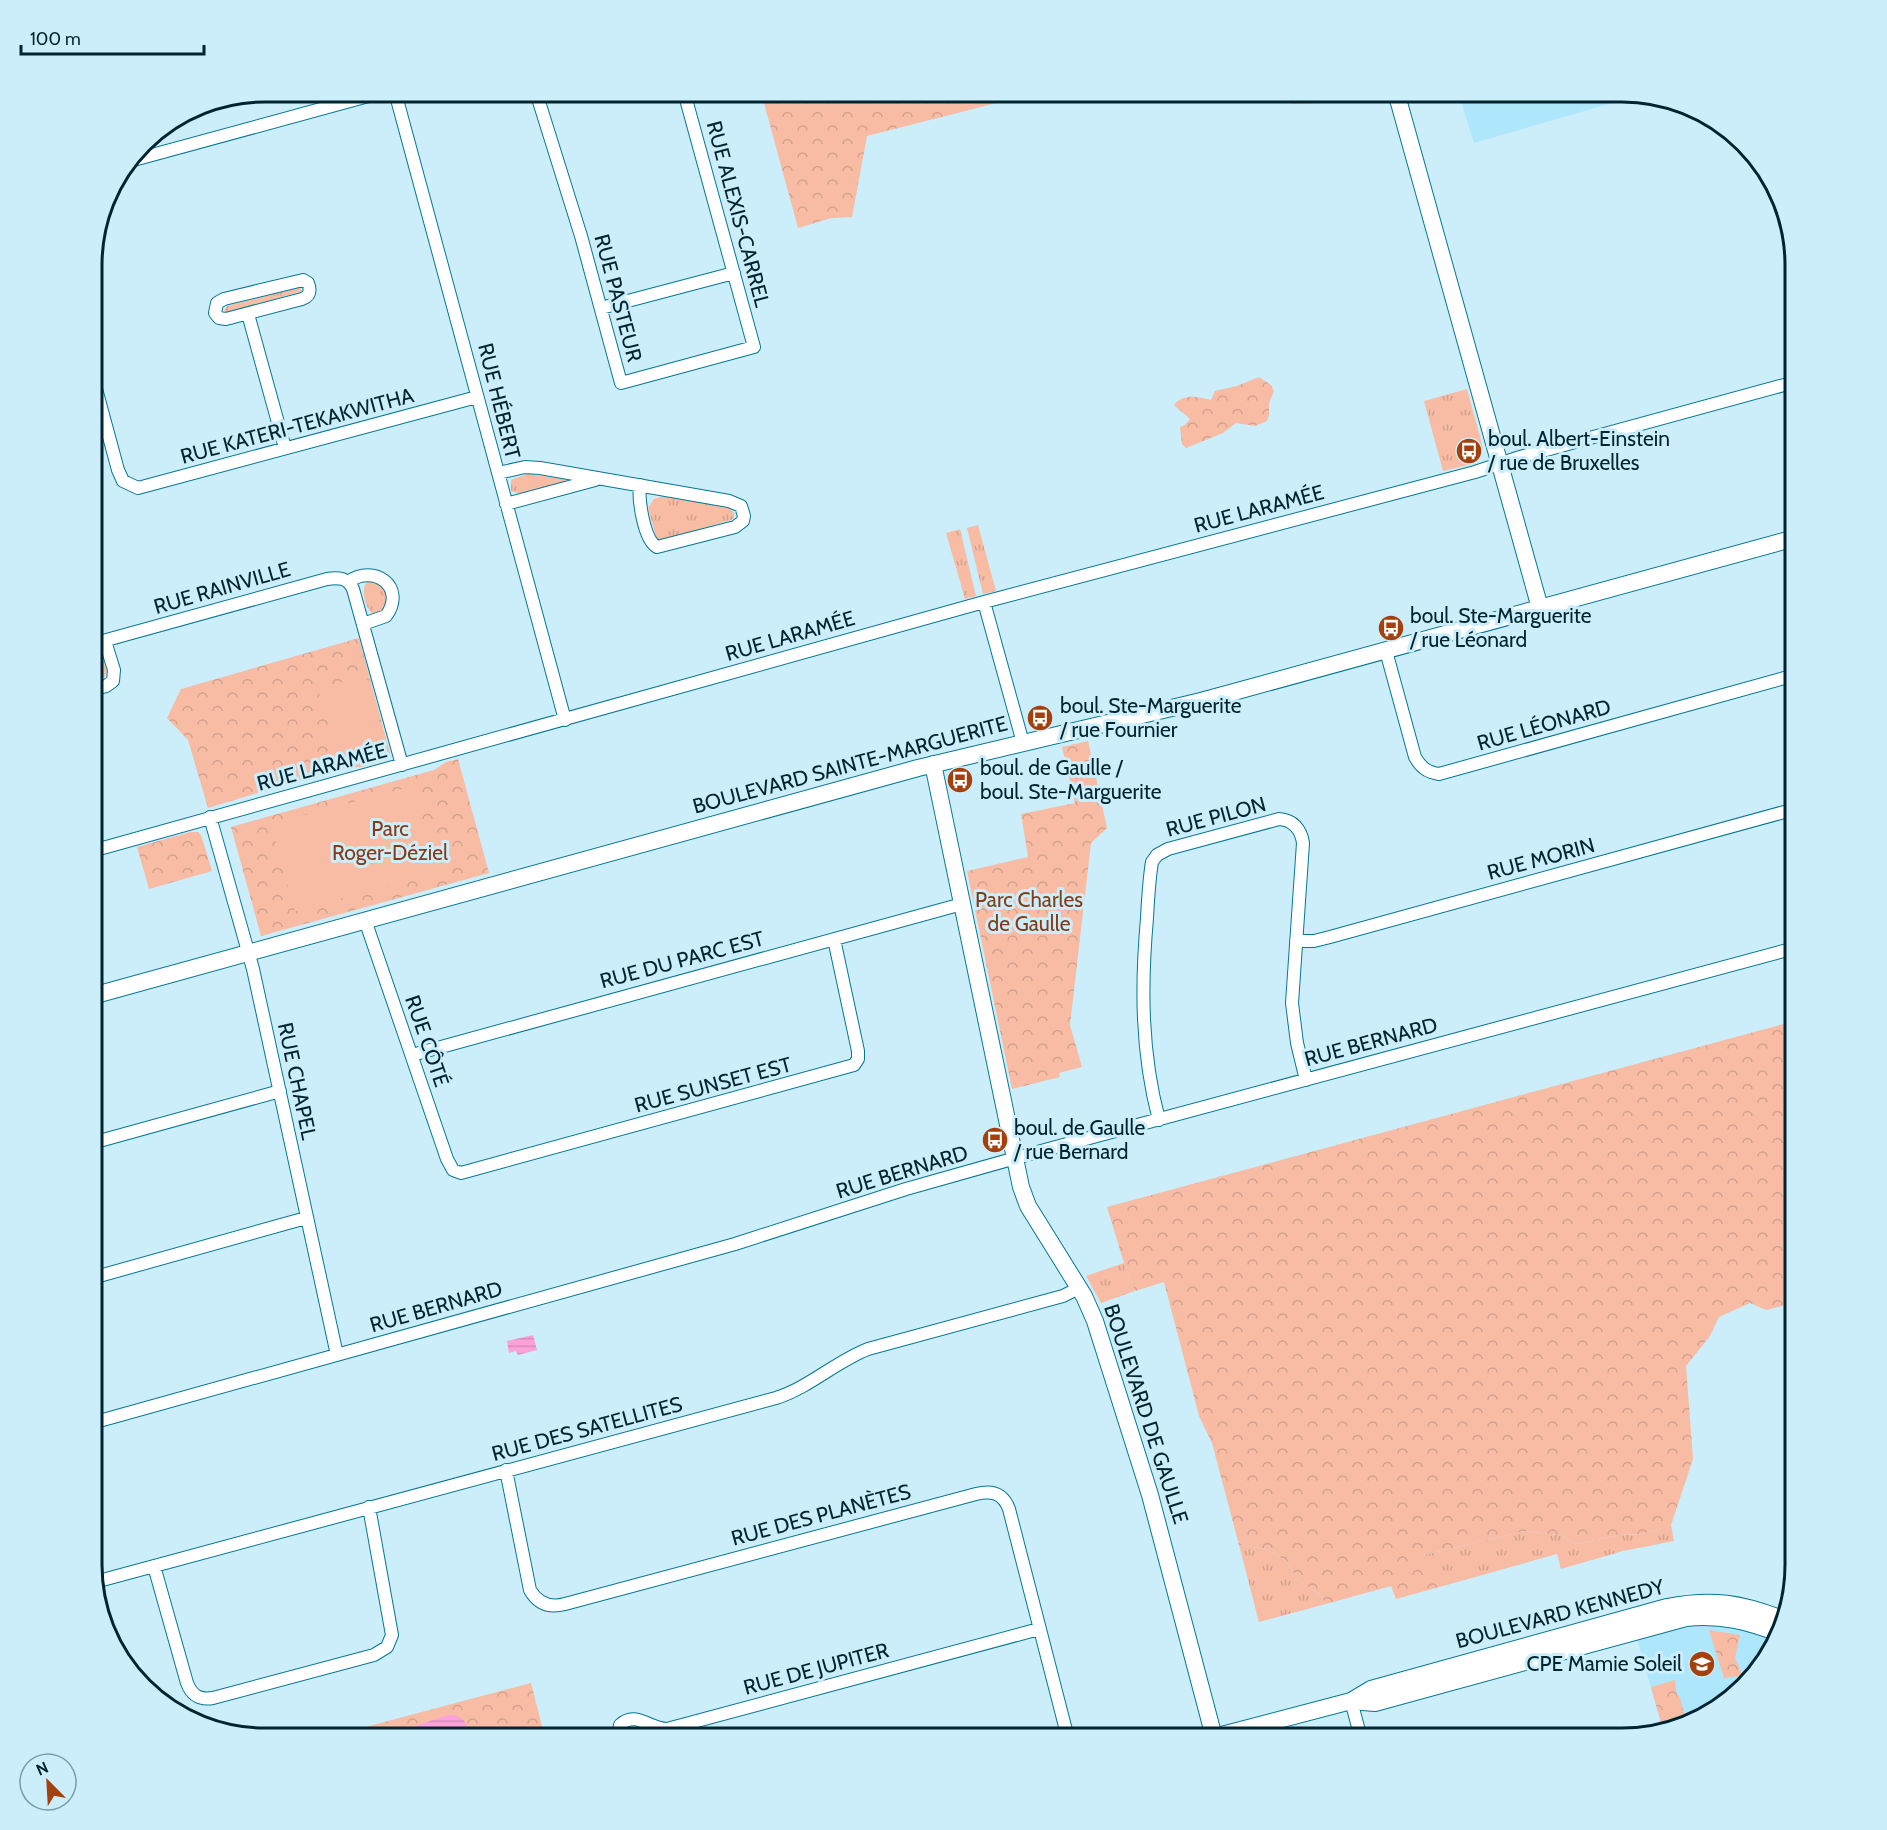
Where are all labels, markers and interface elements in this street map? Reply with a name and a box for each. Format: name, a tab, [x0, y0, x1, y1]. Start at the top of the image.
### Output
scale bar	[21, 18, 204, 56]
text: 100 m	[30, 28, 81, 50]
street label: RUE ALEXIS-CARREL	[702, 118, 775, 310]
street label: RUE PASTEUR	[589, 231, 648, 365]
street label: RUE HÉBERT	[473, 340, 526, 461]
street label: RUE KATERI-TEKAKWITHA	[177, 382, 416, 469]
place label: boul. Albert-Einstein / rue de Bruxelles	[1487, 426, 1670, 475]
bus stop icon: boul. Albert-Einstein / rue de Bruxelles	[1454, 436, 1484, 466]
street label: RUE LARAMÉE	[1191, 479, 1327, 538]
street label: RUE RAINVILLE	[151, 556, 293, 619]
place label: boul. Ste-Marguerite / rue Léonard	[1409, 603, 1592, 652]
street label: RUE LARAMÉE	[722, 605, 857, 666]
bus stop icon: boul. Ste-Marguerite / rue Léonard	[1376, 613, 1406, 643]
place label: boul. Ste-Marguerite / rue Fournier	[1059, 693, 1242, 742]
street label: RUE LÉONARD	[1474, 693, 1614, 756]
bus stop icon: boul. Ste-Marguerite / rue Fournier	[1025, 703, 1055, 733]
street label: BOULEVARD SAINTE-MARGUERITE	[690, 710, 1010, 819]
street label: RUE LARAMÉE	[254, 737, 390, 796]
place label: boul. de Gaulle / boul. Ste-Marguerite	[980, 755, 1162, 804]
bus stop icon: boul. de Gaulle / boul. Ste-Marguerite	[945, 765, 975, 795]
street label: RUE PILON	[1163, 791, 1269, 842]
park label: Parc Roger-Déziel	[332, 816, 448, 865]
street label: RUE MORIN	[1484, 832, 1597, 885]
park label: Parc Charles de Gaulle	[975, 887, 1083, 936]
street label: RUE DU PARC EST	[597, 926, 767, 993]
street label: RUE CÔTÉ	[400, 992, 455, 1090]
street label: RUE BERNARD	[1302, 1012, 1440, 1071]
street label: RUE CHAPEL	[273, 1020, 322, 1142]
street label: RUE SUNSET EST	[632, 1052, 794, 1117]
place label: boul. de Gaulle / rue Bernard	[1013, 1115, 1145, 1164]
bus stop icon: boul. de Gaulle / rue Bernard	[980, 1125, 1010, 1155]
street label: RUE BERNARD	[833, 1140, 971, 1203]
street label: RUE BERNARD	[367, 1276, 505, 1337]
street label: BOULEVARD DE GAULLE	[1099, 1301, 1194, 1527]
street label: RUE DES SATELLITES	[489, 1391, 685, 1466]
street label: RUE DES PLANÈTES	[728, 1478, 913, 1551]
street label: BOULEVARD KENNEDY	[1453, 1573, 1668, 1653]
street label: RUE DE JUPITER	[741, 1637, 892, 1700]
school or university icon: CPE Mamie Soleil	[1687, 1649, 1717, 1679]
place label: CPE Mamie Soleil	[1527, 1651, 1682, 1676]
north arrow	[18, 1752, 78, 1812]
text: N	[33, 1758, 51, 1780]

